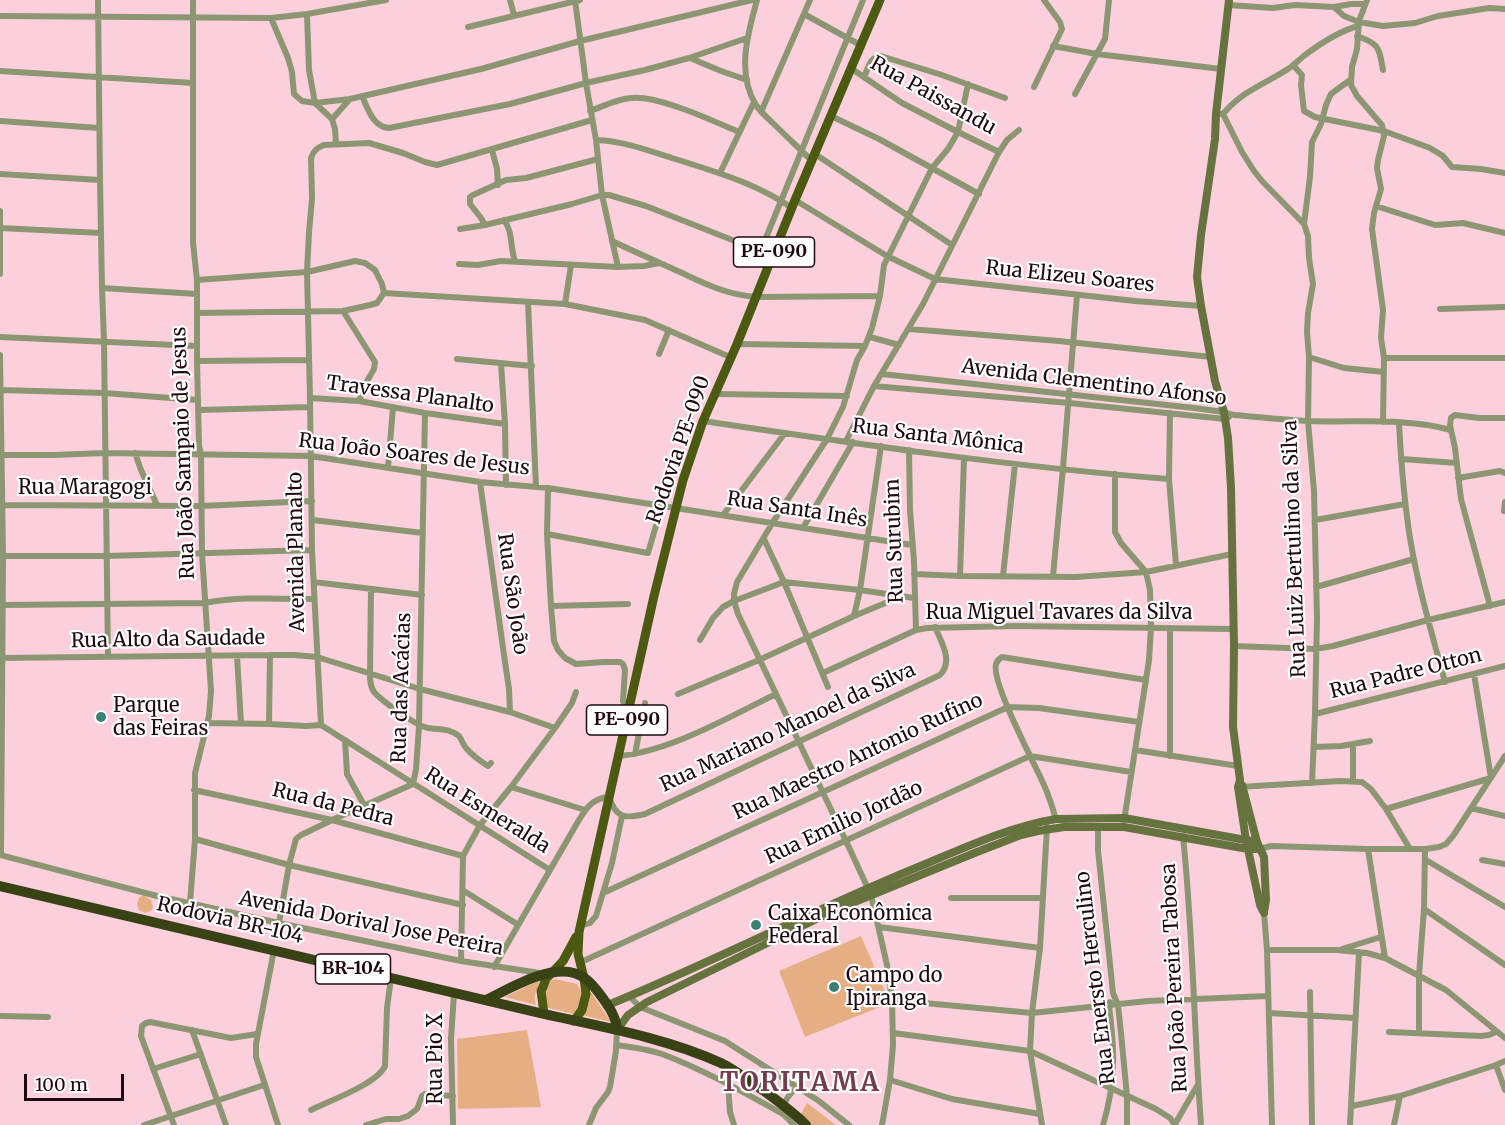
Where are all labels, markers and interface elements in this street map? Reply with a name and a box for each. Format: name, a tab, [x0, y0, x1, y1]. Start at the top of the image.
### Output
street label: Rua Paissandu	[866, 52, 1000, 140]
road number: PE-090	[734, 237, 814, 267]
street label: Rua Elizeu Soares	[984, 256, 1156, 298]
street label: Rua João Sampaio de Jesus	[168, 326, 200, 580]
street label: Avenida Clementino Afonso	[960, 355, 1228, 411]
street label: Travessa Planalto	[325, 371, 495, 419]
street label: Rodovia PE-090	[642, 373, 716, 527]
street label: Rua Santa Mônica	[851, 415, 1025, 459]
street label: Rua Luiz Bertulino da Silva	[1279, 420, 1311, 678]
street label: Rua João Soares de Jesus	[297, 429, 531, 481]
street label: Avenida Planalto	[284, 472, 310, 632]
street label: Rua Maragogi	[18, 476, 152, 500]
street label: Rua Surubim	[881, 478, 909, 604]
street label: Rua Santa Inês	[725, 487, 869, 533]
street label: Rua São João	[492, 532, 532, 656]
street label: Rua Miguel Tavares da Silva	[926, 601, 1192, 625]
street label: Rua das Acácias	[387, 612, 417, 764]
street label: Rua Alto da Saudade	[71, 626, 265, 654]
street label: Rua Padre Otton	[1328, 644, 1484, 704]
street label: Rua Mariano Manoel da Silva	[657, 658, 919, 798]
street label: Rua Maestro Antonio Rufino	[729, 688, 987, 826]
place label: Parque das Feiras	[113, 694, 208, 741]
road number: PE-090	[586, 705, 668, 735]
marker: Parque das Feiras	[94, 710, 108, 724]
street label: Rua Esmeralda	[420, 763, 554, 859]
street label: Rua Emilio Jordão	[761, 776, 927, 870]
street label: Rua da Pedra	[270, 778, 396, 832]
street label: Rua João Pereira Tabosa	[1157, 863, 1193, 1093]
street label: Rua Enersto Herculino	[1071, 870, 1121, 1086]
street label: Avenida Dorival Jose Pereira	[237, 887, 505, 961]
street label: Rodovia BR-104	[154, 892, 306, 950]
place label: Caixa Econômica Federal	[768, 902, 932, 949]
marker: Caixa Econômica Federal	[749, 918, 763, 932]
road number: BR-104	[316, 954, 391, 984]
place label: Campo do Ipiranga	[846, 964, 942, 1011]
marker: Campo do Ipiranga	[827, 980, 841, 994]
street label: Rua Pio X	[424, 1013, 448, 1105]
scale bar	[27, 1062, 128, 1100]
district label: TORITAMA	[720, 1068, 880, 1100]
text: 100 m	[35, 1073, 88, 1096]

